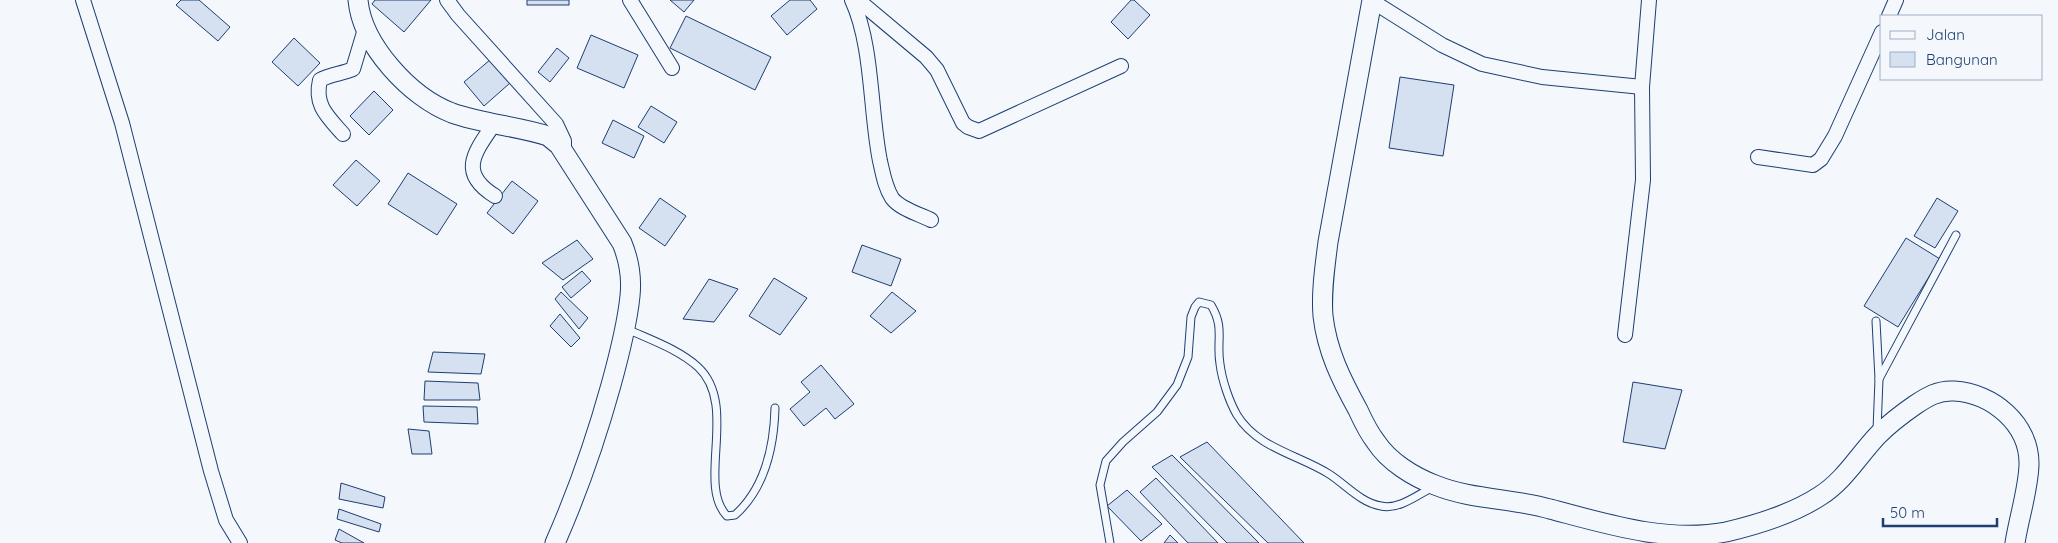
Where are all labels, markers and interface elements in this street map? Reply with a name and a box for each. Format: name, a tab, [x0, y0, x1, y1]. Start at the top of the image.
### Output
legend	[1880, 15, 2043, 80]
text: Jalan	[1926, 25, 1965, 44]
text: Bangunan	[1926, 50, 1998, 69]
scale bar	[1883, 496, 1997, 528]
text: 50 m	[1890, 503, 1925, 522]

